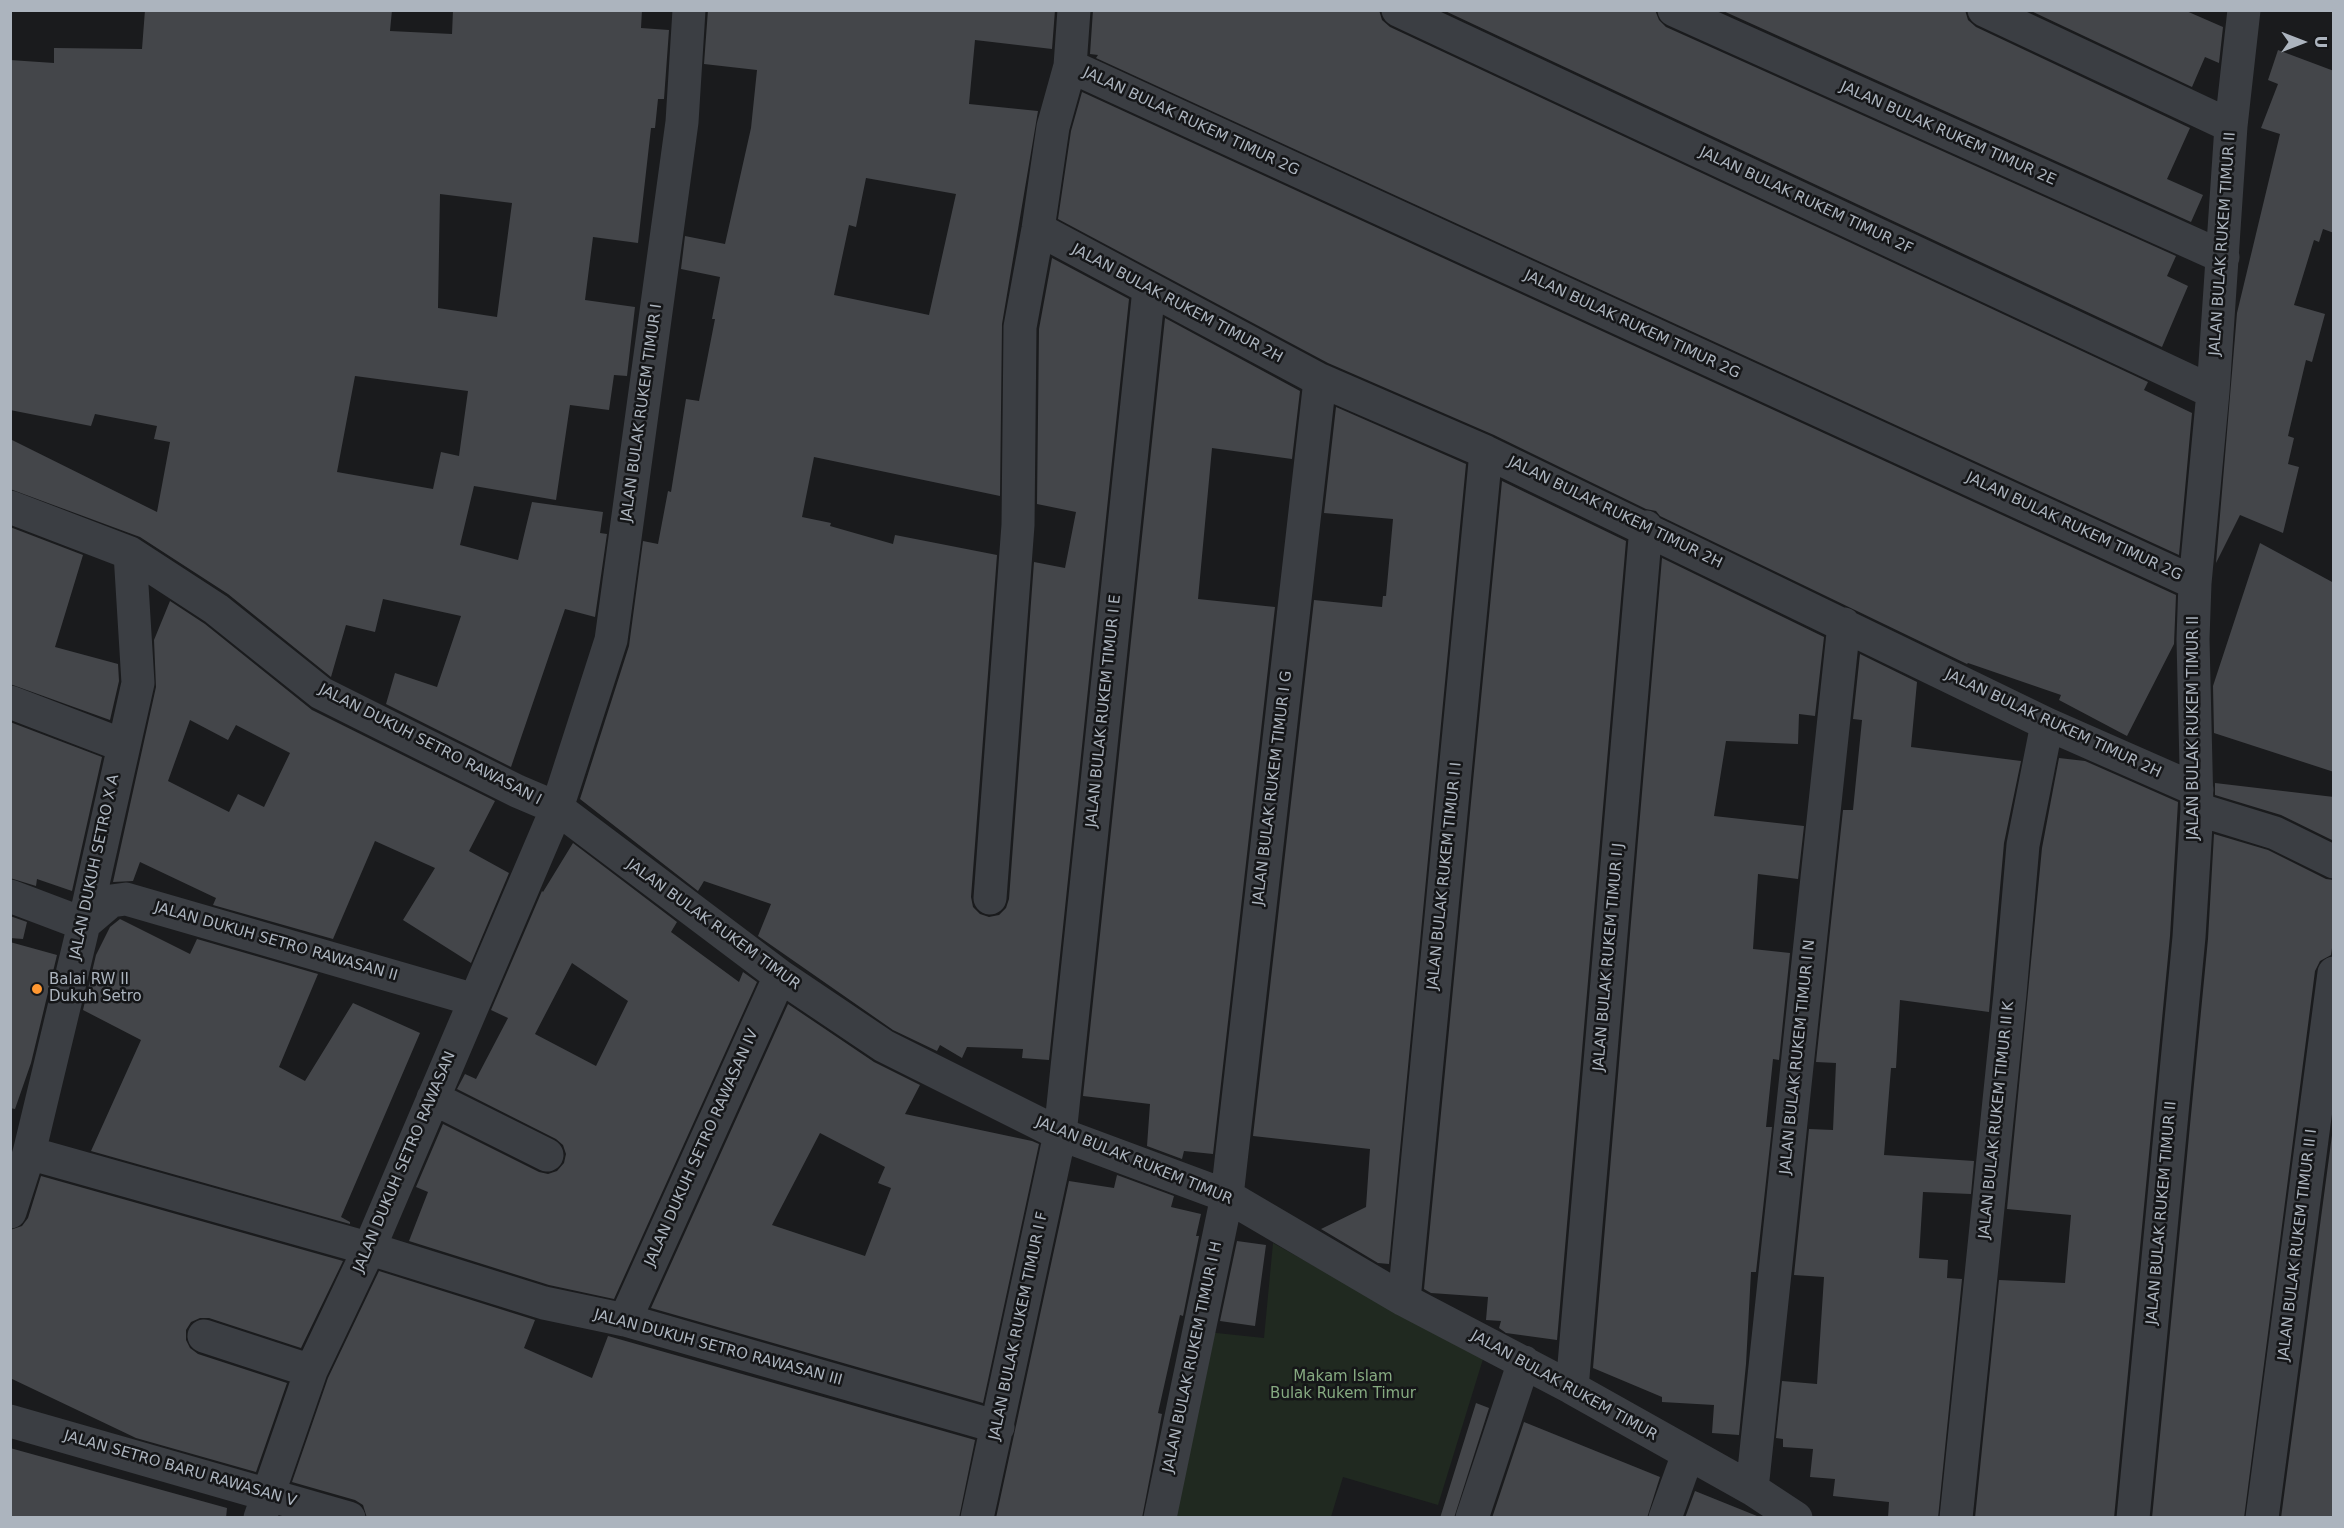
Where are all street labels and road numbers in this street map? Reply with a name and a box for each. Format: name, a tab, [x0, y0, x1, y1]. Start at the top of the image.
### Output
street label: JALAN BULAK RUKEM TIMUR 2G	[1080, 64, 1302, 180]
street label: JALAN BULAK RUKEM TIMUR 2E	[1837, 78, 2059, 190]
street label: JALAN BULAK RUKEM TIMUR II	[2206, 132, 2240, 356]
street label: JALAN BULAK RUKEM TIMUR 2F	[1696, 144, 1916, 258]
street label: JALAN BULAK RUKEM TIMUR 2H	[1069, 241, 1285, 367]
street label: JALAN BULAK RUKEM TIMUR 2G	[1521, 267, 1743, 383]
street label: JALAN BULAK RUKEM TIMUR I	[618, 303, 666, 523]
street label: JALAN BULAK RUKEM TIMUR 2H	[1505, 453, 1725, 573]
street label: JALAN BULAK RUKEM TIMUR 2G	[1963, 469, 2185, 585]
street label: JALAN BULAK RUKEM TIMUR I E	[1083, 594, 1125, 828]
street label: JALAN BULAK RUKEM TIMUR II	[2185, 616, 2203, 840]
street label: JALAN BULAK RUKEM TIMUR 2H	[1942, 666, 2164, 782]
street label: JALAN BULAK RUKEM TIMUR I G	[1250, 670, 1296, 906]
street label: JALAN DUKUH SETRO RAWASAN I	[316, 681, 544, 809]
street label: JALAN BULAK RUKEM TIMUR I I	[1424, 761, 1466, 991]
street label: JALAN DUKUH SETRO X A	[67, 773, 123, 961]
street label: JALAN BULAK RUKEM TIMUR I J	[1590, 842, 1628, 1072]
street label: JALAN BULAK RUKEM TIMUR	[623, 856, 803, 994]
street label: JALAN DUKUH SETRO RAWASAN II	[152, 899, 400, 985]
street label: JALAN BULAK RUKEM TIMUR I N	[1777, 939, 1819, 1175]
street label: JALAN BULAK RUKEM TIMUR II K	[1976, 1000, 2018, 1240]
street label: JALAN DUKUH SETRO RAWASAN IV	[641, 1027, 763, 1269]
street label: JALAN DUKUH SETRO RAWASAN	[350, 1049, 460, 1275]
street label: JALAN BULAK RUKEM TIMUR II	[2143, 1101, 2181, 1325]
street label: JALAN BULAK RUKEM TIMUR	[1033, 1113, 1235, 1209]
street label: JALAN BULAK RUKEM TIMUR II I	[2275, 1128, 2321, 1362]
street label: JALAN BULAK RUKEM TIMUR I F	[986, 1210, 1052, 1442]
street label: JALAN BULAK RUKEM TIMUR I H	[1160, 1240, 1226, 1474]
street label: JALAN DUKUH SETRO RAWASAN III	[592, 1306, 844, 1390]
street label: JALAN BULAK RUKEM TIMUR	[1468, 1327, 1660, 1445]
street label: JALAN SETRO BARU RAWASAN V	[62, 1427, 298, 1511]

